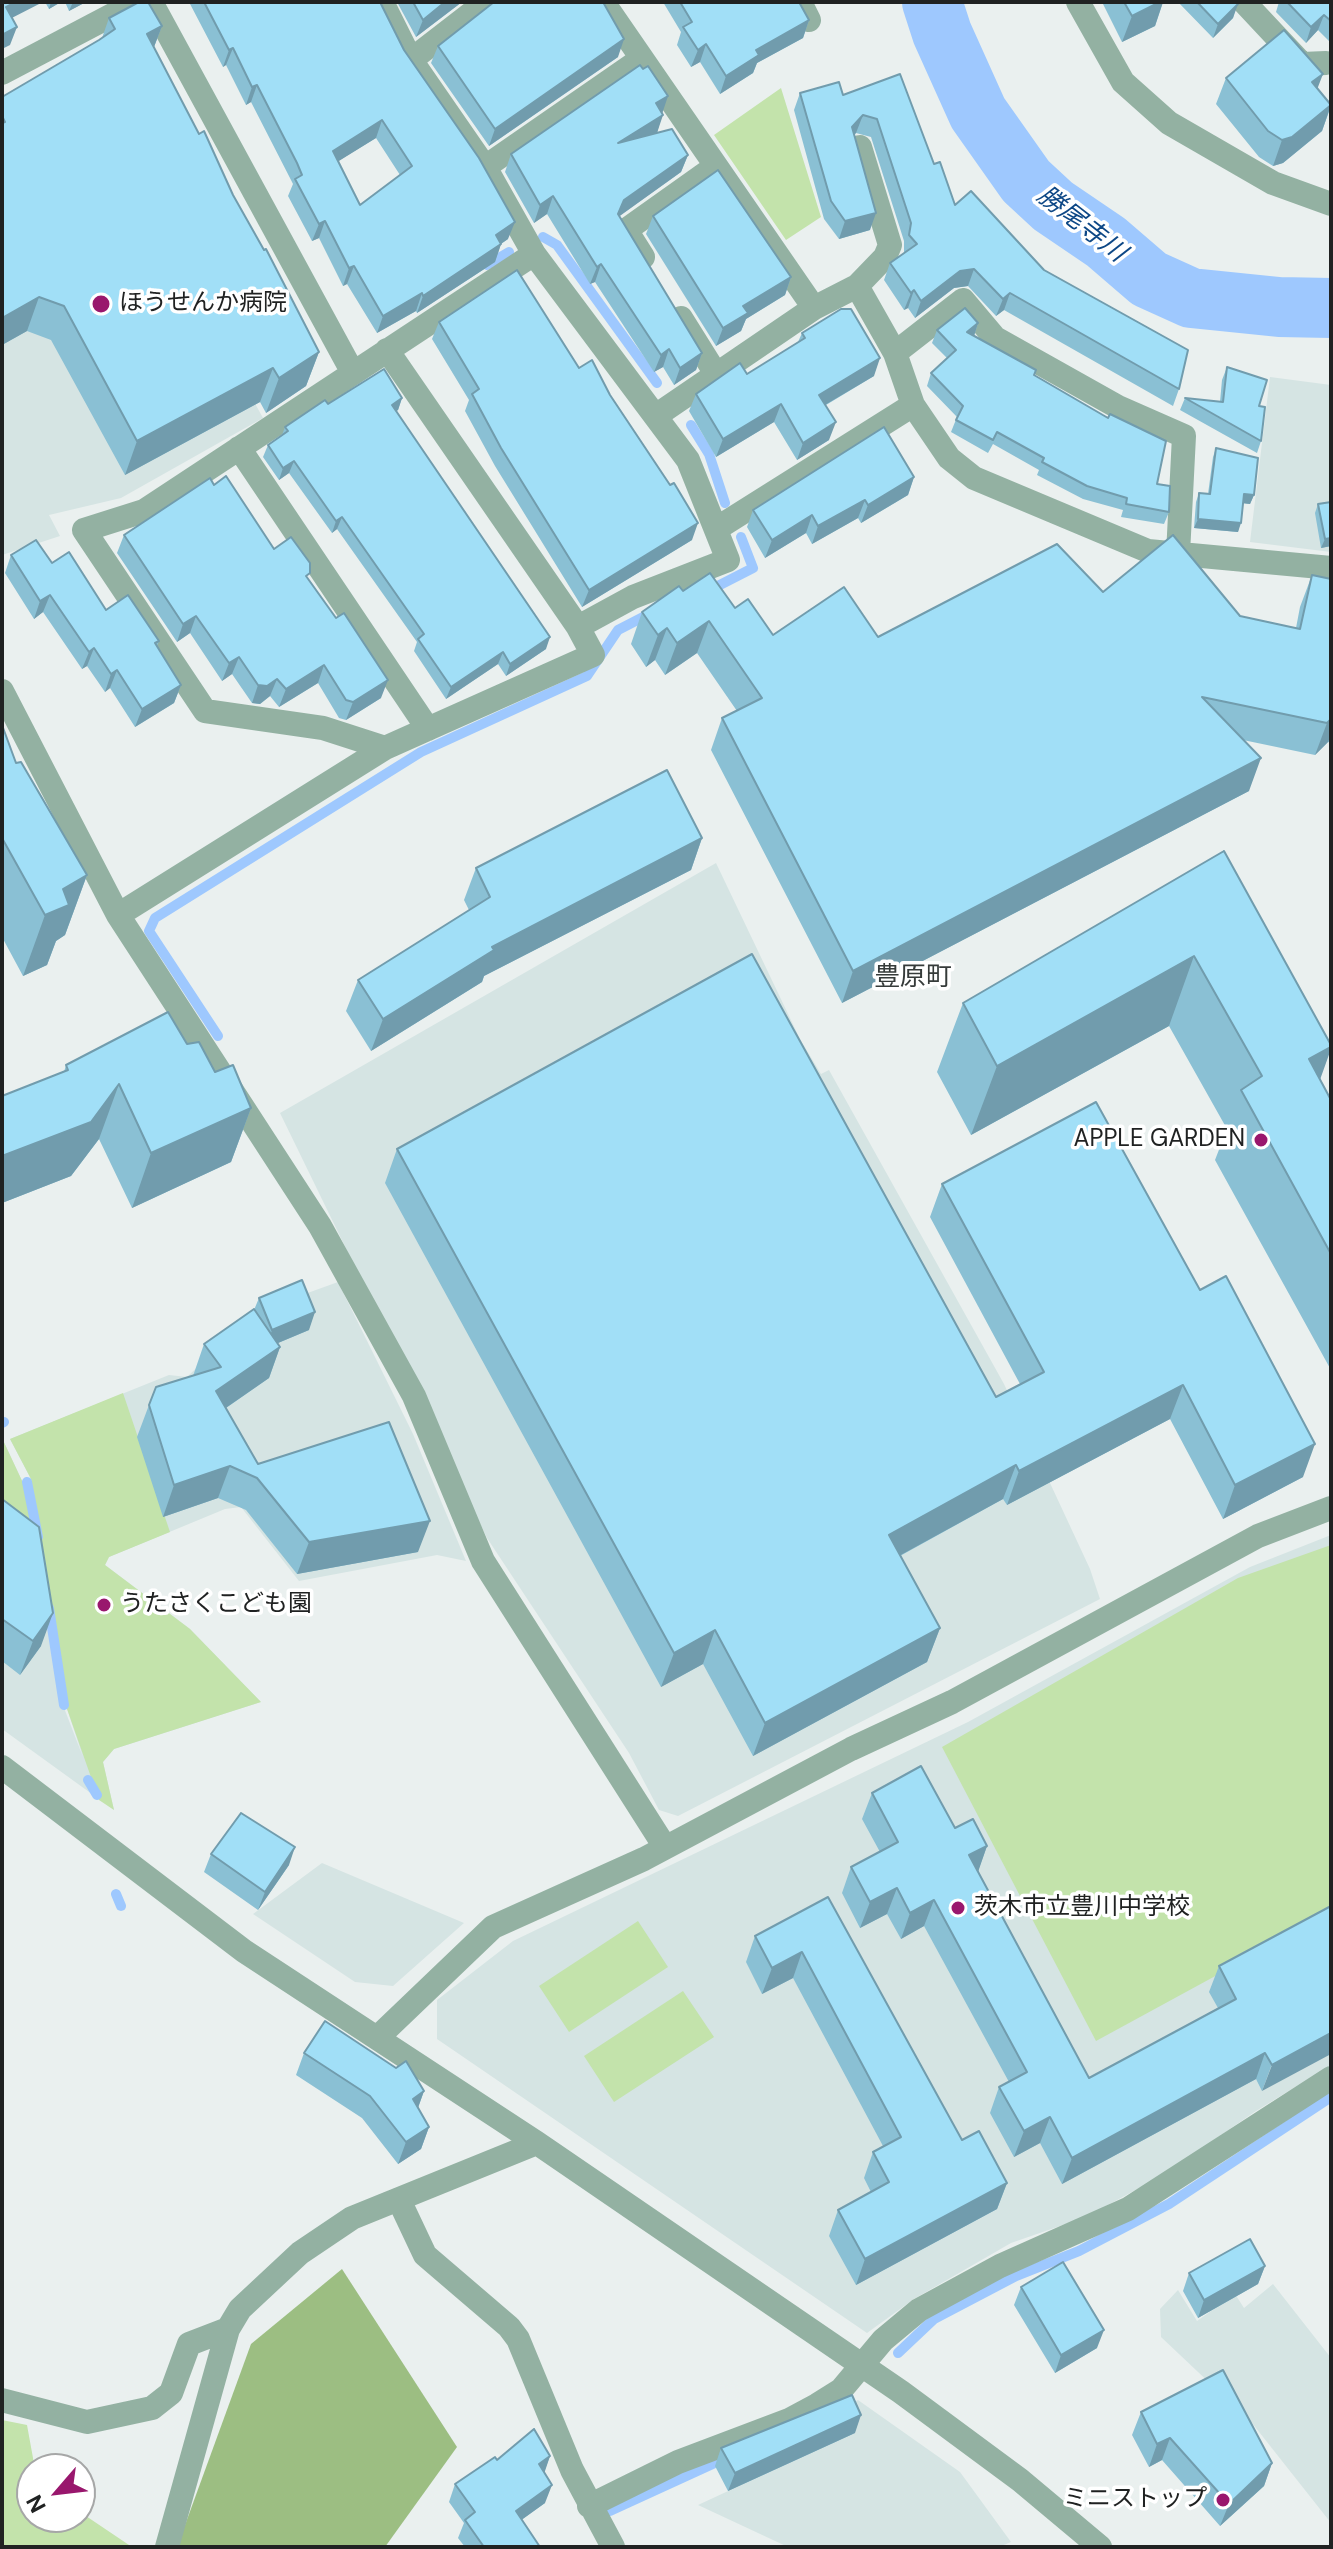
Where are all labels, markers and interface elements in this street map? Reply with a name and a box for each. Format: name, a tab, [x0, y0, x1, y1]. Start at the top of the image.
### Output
water label: 勝尾寺川	[1030, 181, 1132, 269]
place label: ほうせんか病院	[119, 290, 287, 318]
marker: ほうせんか病院	[90, 293, 112, 315]
district label: 豊原町	[874, 962, 952, 994]
place label: APPLE GARDEN	[1074, 1126, 1245, 1154]
marker: APPLE GARDEN	[1252, 1131, 1270, 1149]
place label: うたさくこども園	[120, 1591, 312, 1619]
marker: うたさくこども園	[95, 1596, 113, 1614]
place label: 茨木市立豊川中学校	[974, 1894, 1190, 1922]
marker: 茨木市立豊川中学校	[949, 1899, 967, 1917]
north arrow	[16, 2453, 96, 2533]
place label: ミニストップ	[1063, 2486, 1207, 2514]
text: N	[20, 2490, 53, 2517]
marker: ミニストップ	[1214, 2491, 1232, 2509]

